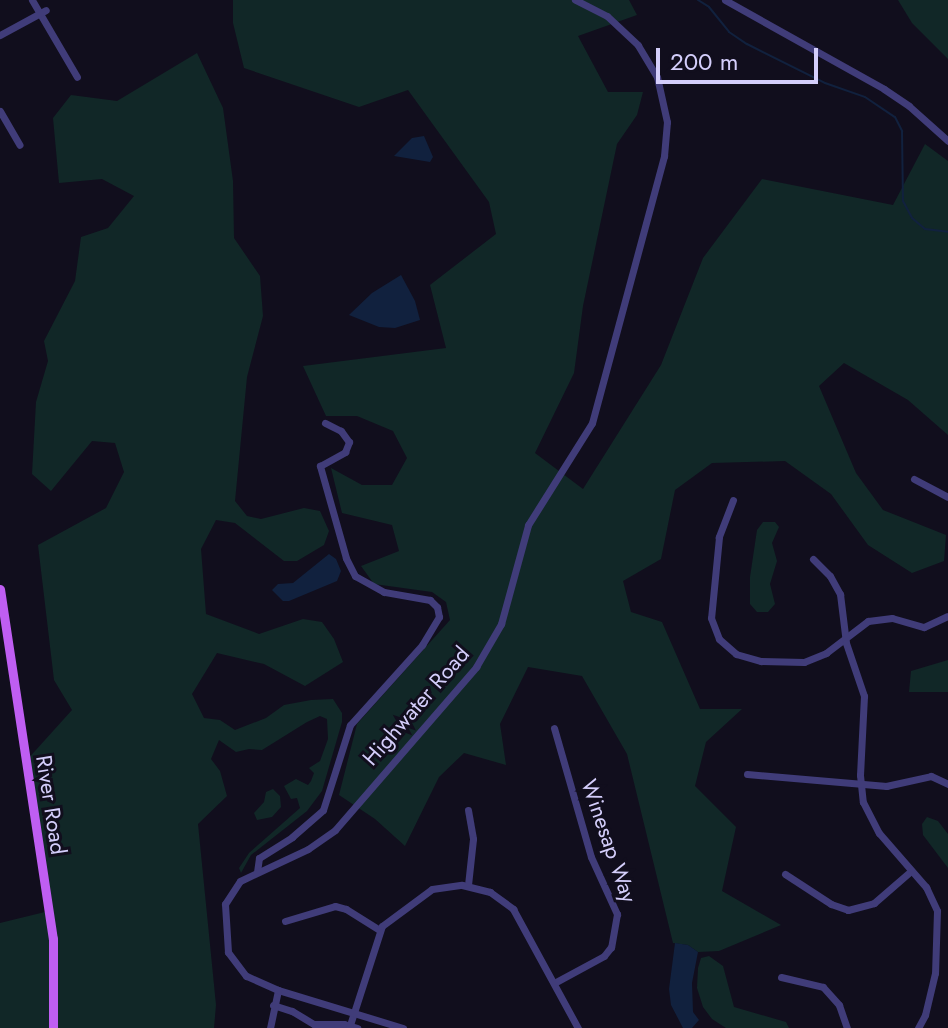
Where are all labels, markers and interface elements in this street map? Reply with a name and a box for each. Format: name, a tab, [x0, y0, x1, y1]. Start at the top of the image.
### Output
scale bar	[660, 32, 822, 82]
text: 200 m	[670, 44, 738, 79]
street label: Highwater Road	[357, 641, 475, 771]
street label: River Road	[30, 753, 72, 857]
street label: Winesap Way	[576, 776, 642, 906]

